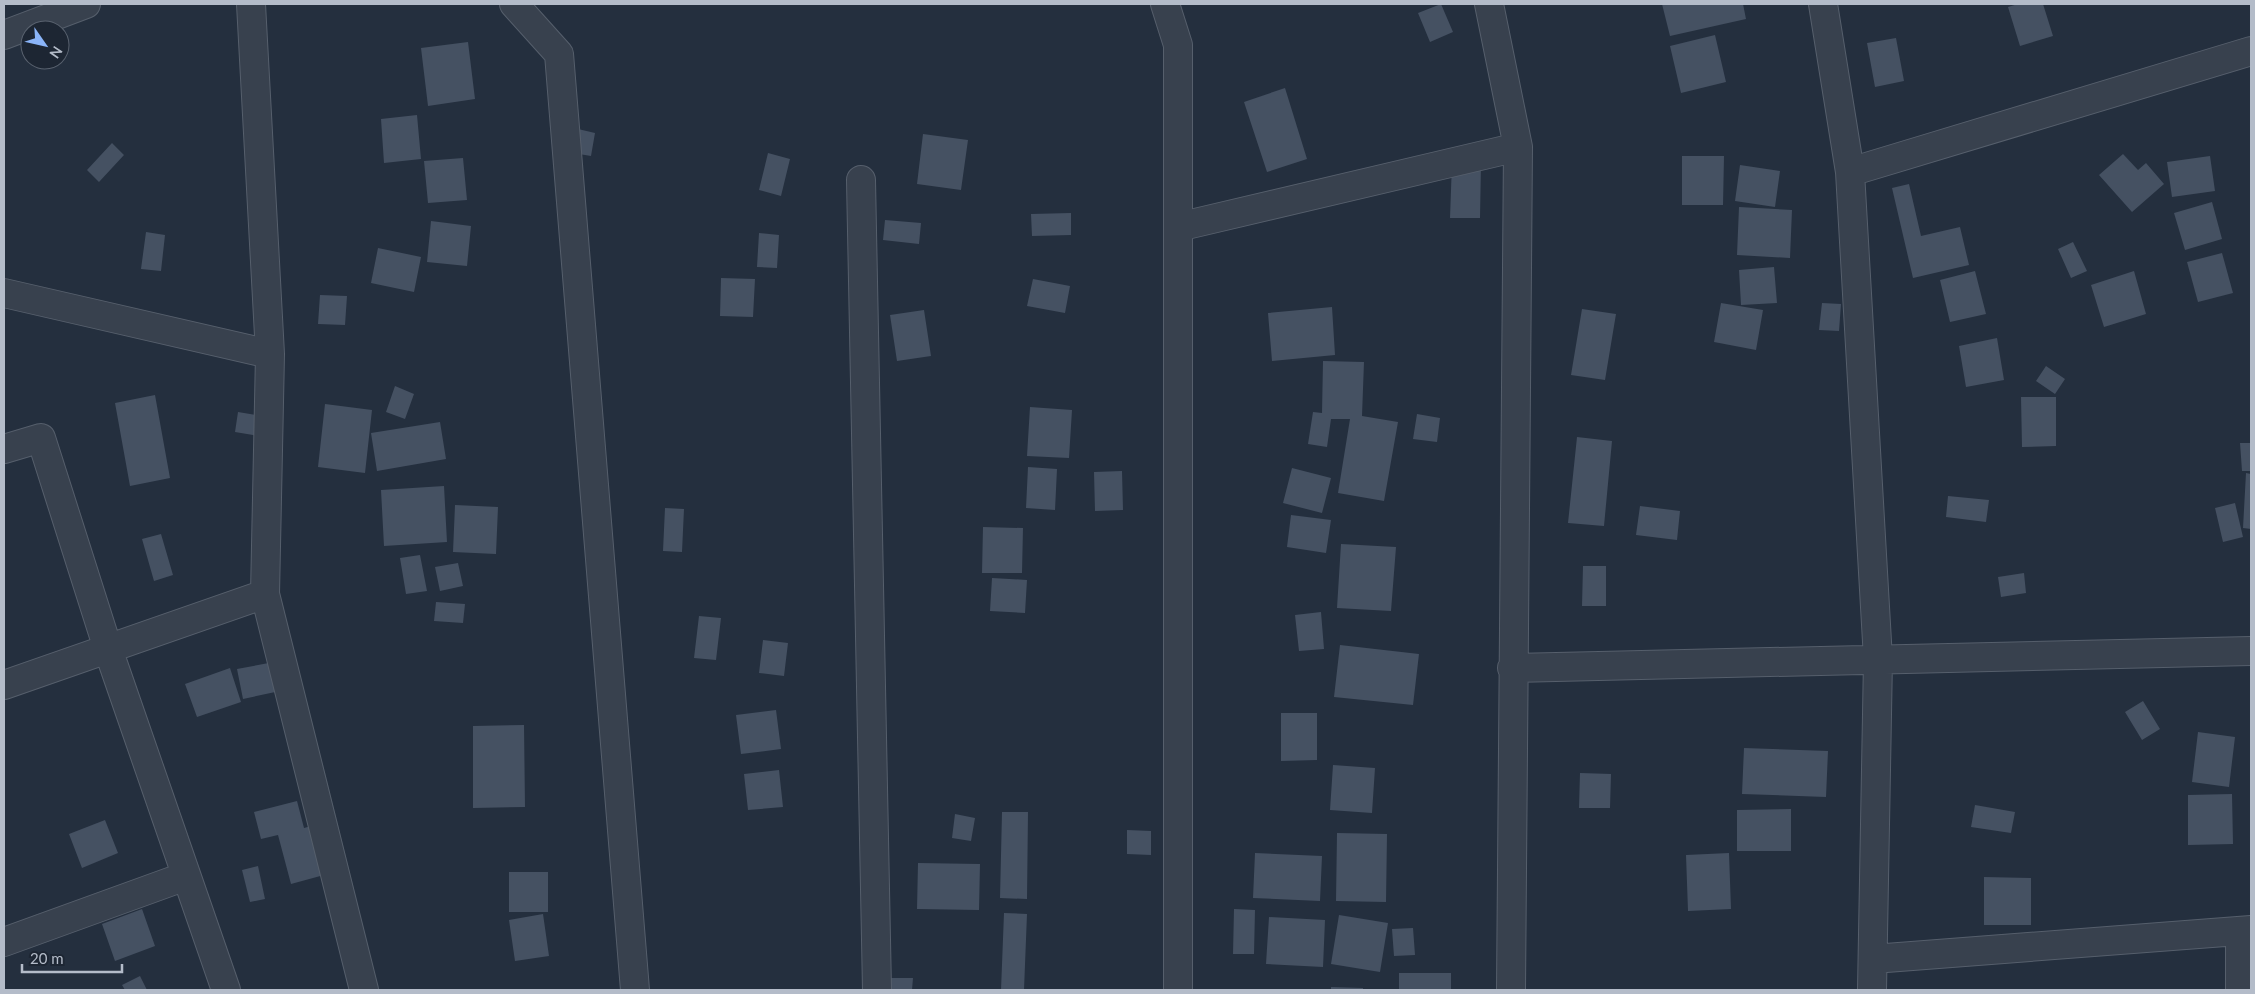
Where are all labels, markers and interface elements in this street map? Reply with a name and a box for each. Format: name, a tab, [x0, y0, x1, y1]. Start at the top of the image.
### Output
north arrow	[20, 20, 70, 70]
text: N	[46, 43, 66, 62]
scale bar	[22, 942, 122, 974]
text: 20 m	[30, 949, 64, 967]

